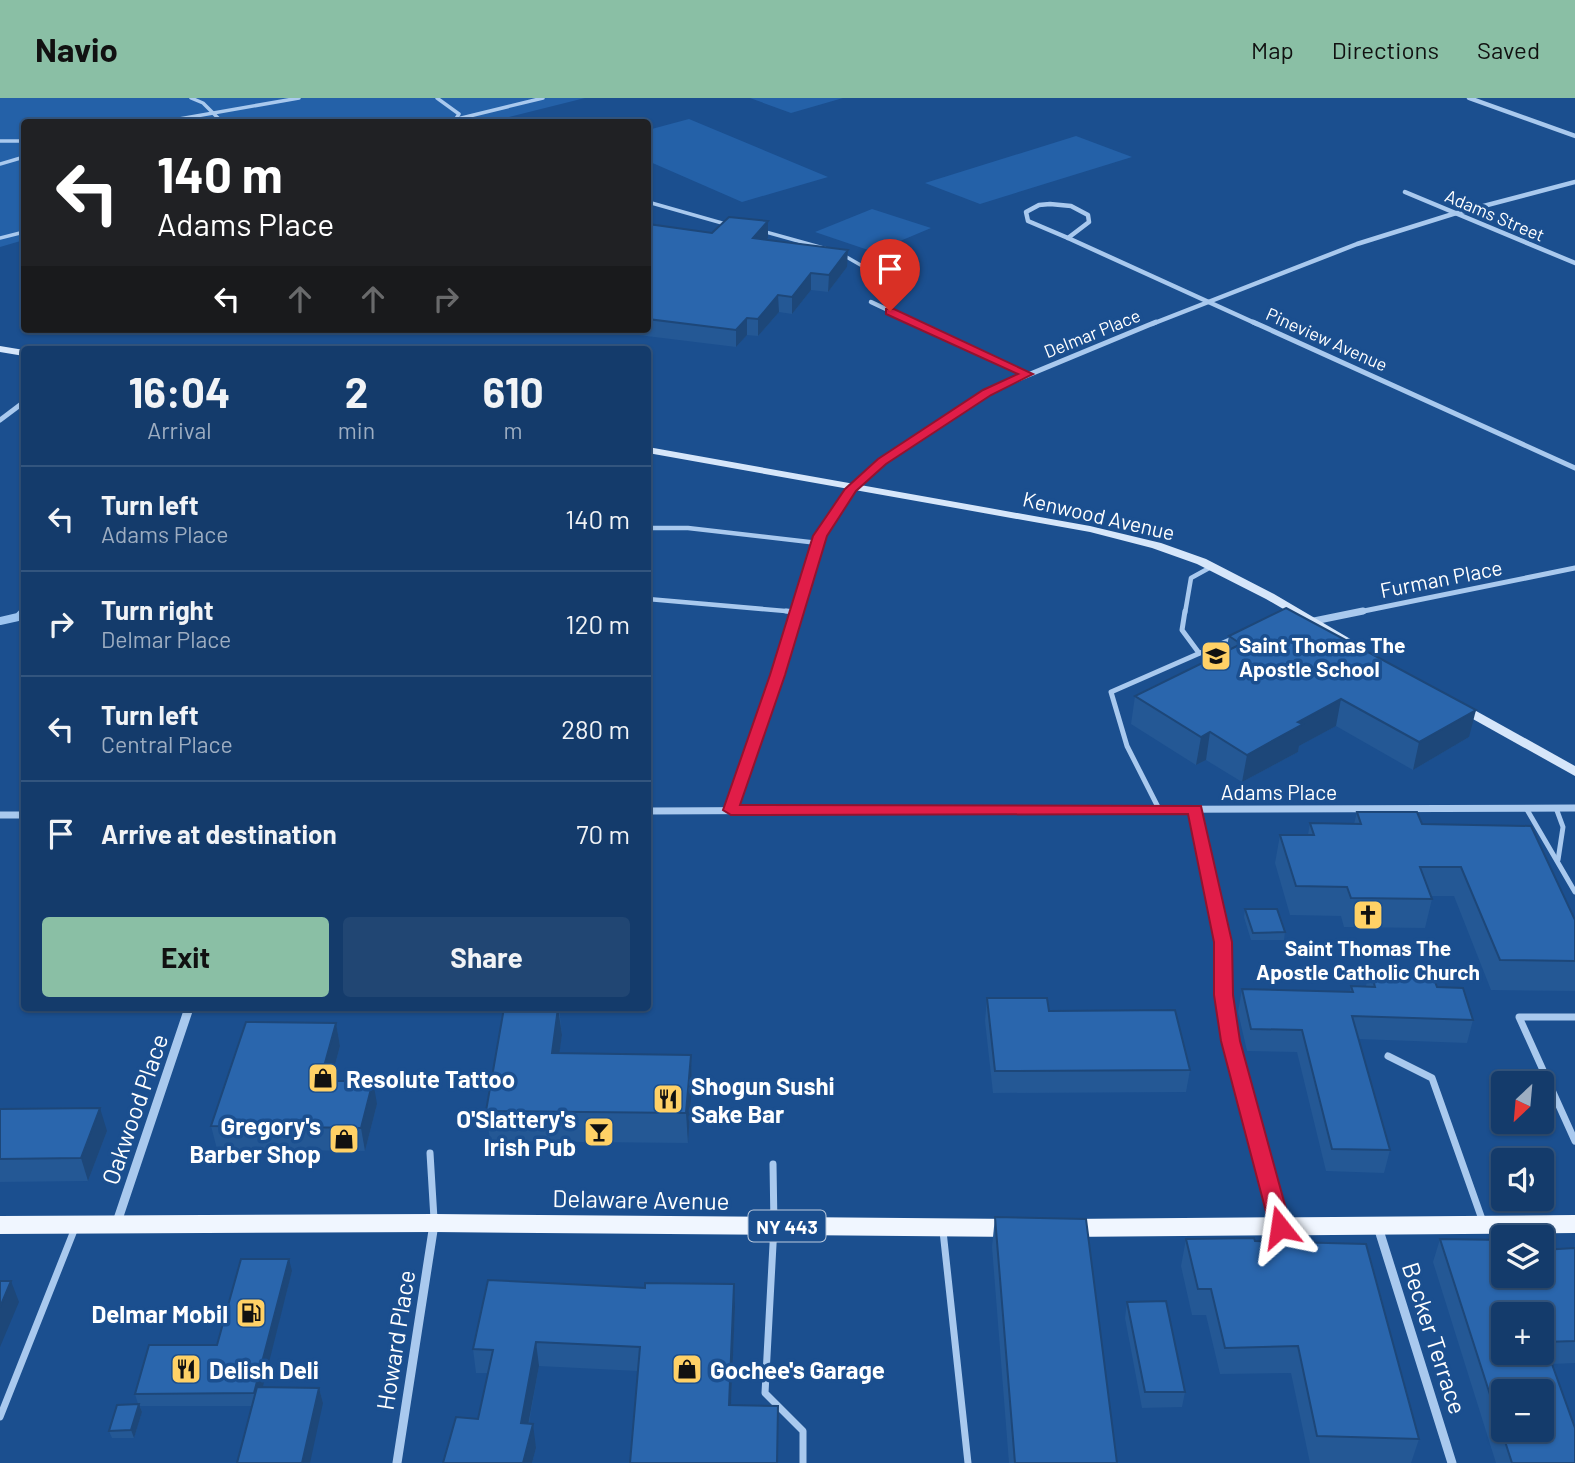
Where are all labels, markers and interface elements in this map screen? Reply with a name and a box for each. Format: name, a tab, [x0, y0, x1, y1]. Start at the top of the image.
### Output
text: Navio	[35, 29, 118, 69]
text: Map	[1251, 35, 1294, 64]
text: Directions	[1332, 35, 1439, 64]
text: Saved	[1477, 35, 1540, 64]
text: 140 m	[157, 144, 283, 203]
icon: left	[42, 147, 133, 238]
street label: Adams Street	[1442, 184, 1548, 246]
text: Adams Place	[157, 204, 334, 242]
pin	[860, 239, 920, 311]
icon: arrive	[871, 250, 909, 288]
icon: left	[208, 280, 246, 318]
icon: ahead	[281, 280, 319, 318]
icon: ahead	[354, 280, 392, 318]
icon: right	[427, 280, 465, 318]
street label: Pineview Avenue	[1263, 302, 1391, 376]
street label: Delmar Place	[1041, 304, 1143, 362]
text: 16:04	[128, 366, 230, 416]
text: 2	[345, 366, 368, 416]
text: 610	[483, 366, 544, 416]
text: Arrival	[147, 416, 212, 444]
text: min	[338, 416, 375, 444]
text: m	[504, 416, 523, 444]
street label: Kenwood Avenue	[1021, 485, 1177, 545]
text: Turn left	[101, 489, 199, 520]
icon: left	[42, 500, 80, 538]
text: 140 m	[565, 503, 630, 534]
text: Adams Place	[101, 520, 228, 548]
street label: Furman Place	[1378, 554, 1504, 602]
text: Turn right	[101, 594, 214, 625]
icon: right	[42, 605, 80, 643]
text: 120 m	[566, 608, 630, 639]
text: Delmar Place	[101, 625, 231, 653]
place label: Saint Thomas The Apostle School	[1239, 632, 1405, 681]
school or university icon: Saint Thomas The Apostle School	[1199, 639, 1233, 673]
text: Turn left	[101, 699, 199, 730]
icon: left	[42, 710, 80, 748]
text: 280 m	[561, 713, 630, 744]
text: Central Place	[101, 730, 233, 758]
street label: Adams Place	[1221, 779, 1337, 804]
icon: arrive	[42, 815, 80, 853]
text: Arrive at destination	[101, 818, 337, 849]
text: 70 m	[576, 818, 630, 849]
church icon: Saint Thomas The Apostle Catholic Church	[1351, 898, 1385, 932]
button: Exit	[42, 917, 329, 997]
button: Share	[343, 917, 630, 997]
place label: Saint Thomas The Apostle Catholic Church	[1256, 935, 1480, 984]
street label: Oakwood Place	[95, 1030, 173, 1188]
shop icon: Resolute Tattoo	[306, 1061, 340, 1095]
place label: Resolute Tattoo	[346, 1064, 515, 1093]
place label: Shogun Sushi Sake Bar	[691, 1071, 835, 1128]
north arrow	[1491, 1071, 1554, 1134]
map controls	[1491, 1071, 1554, 1442]
restaurant icon: Shogun Sushi Sake Bar	[651, 1082, 685, 1116]
place label: O'Slattery's Irish Pub	[456, 1104, 576, 1161]
place label: Gregory's Barber Shop	[189, 1111, 321, 1168]
bar icon: O'Slattery's Irish Pub	[582, 1115, 616, 1149]
shop icon: Gregory's Barber Shop	[327, 1122, 361, 1156]
button: sound	[1491, 1148, 1554, 1211]
street label: Delaware Avenue	[552, 1183, 730, 1215]
position arrow	[1243, 1190, 1317, 1264]
road number: NY 443	[748, 1210, 826, 1242]
button: layers	[1491, 1225, 1554, 1288]
street label: Becker Terrace	[1397, 1258, 1473, 1418]
street label: Howard Place	[370, 1268, 420, 1412]
fuel station icon: Delmar Mobil	[234, 1296, 268, 1330]
place label: Delmar Mobil	[91, 1299, 228, 1328]
button: +	[1491, 1302, 1554, 1365]
restaurant icon: Delish Deli	[169, 1352, 203, 1386]
shop icon: Gochee's Garage	[670, 1352, 704, 1386]
place label: Delish Deli	[209, 1355, 319, 1384]
place label: Gochee's Garage	[710, 1355, 885, 1384]
button: −	[1491, 1379, 1554, 1442]

